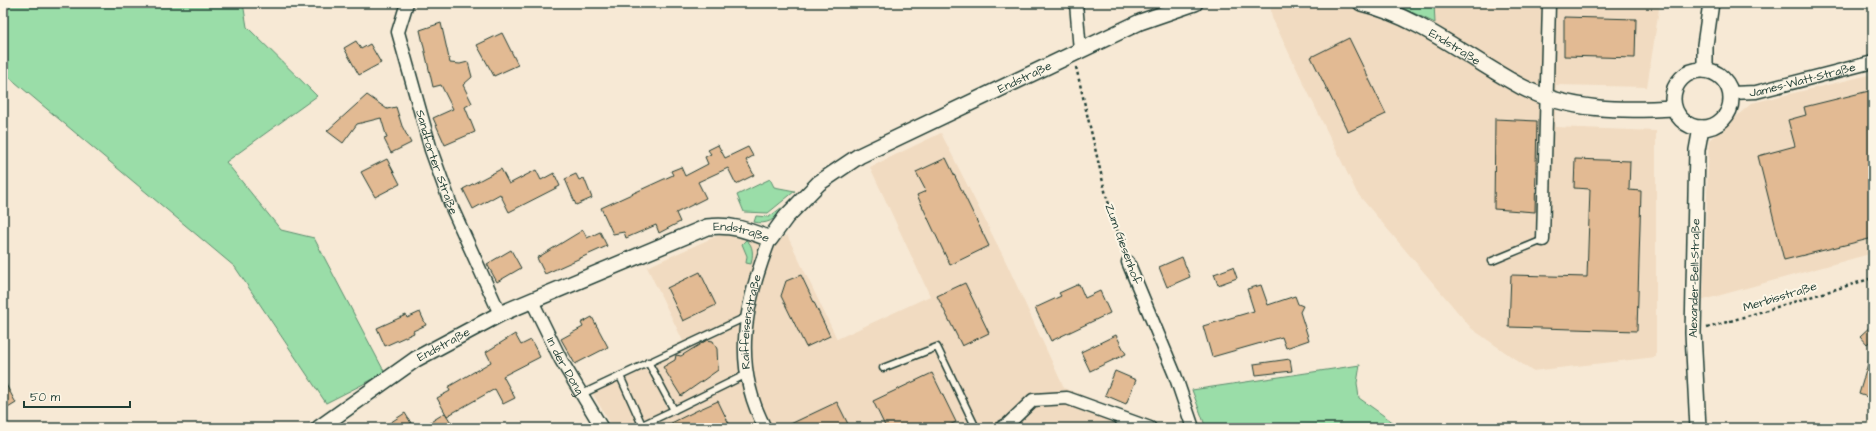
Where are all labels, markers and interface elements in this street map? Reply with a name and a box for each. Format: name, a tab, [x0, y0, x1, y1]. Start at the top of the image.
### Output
street label: Endstraße	[1426, 24, 1484, 69]
street label: Endstraße	[995, 57, 1055, 97]
street label: James-Watt-Straße	[1749, 58, 1858, 101]
street label: Sandforter Straße	[412, 108, 463, 218]
street label: Zum Giesenhof	[1101, 201, 1146, 287]
street label: Endstraße	[713, 218, 773, 247]
street label: Alexander-Bell-Straße	[1684, 218, 1704, 338]
street label: Raiffeisenstraße	[736, 272, 766, 370]
street label: Merbisstraße	[1741, 278, 1819, 316]
street label: Endstraße	[414, 323, 473, 366]
street label: In der Dong	[543, 334, 588, 398]
scale bar	[24, 383, 130, 409]
text: 50 m	[30, 389, 61, 406]

